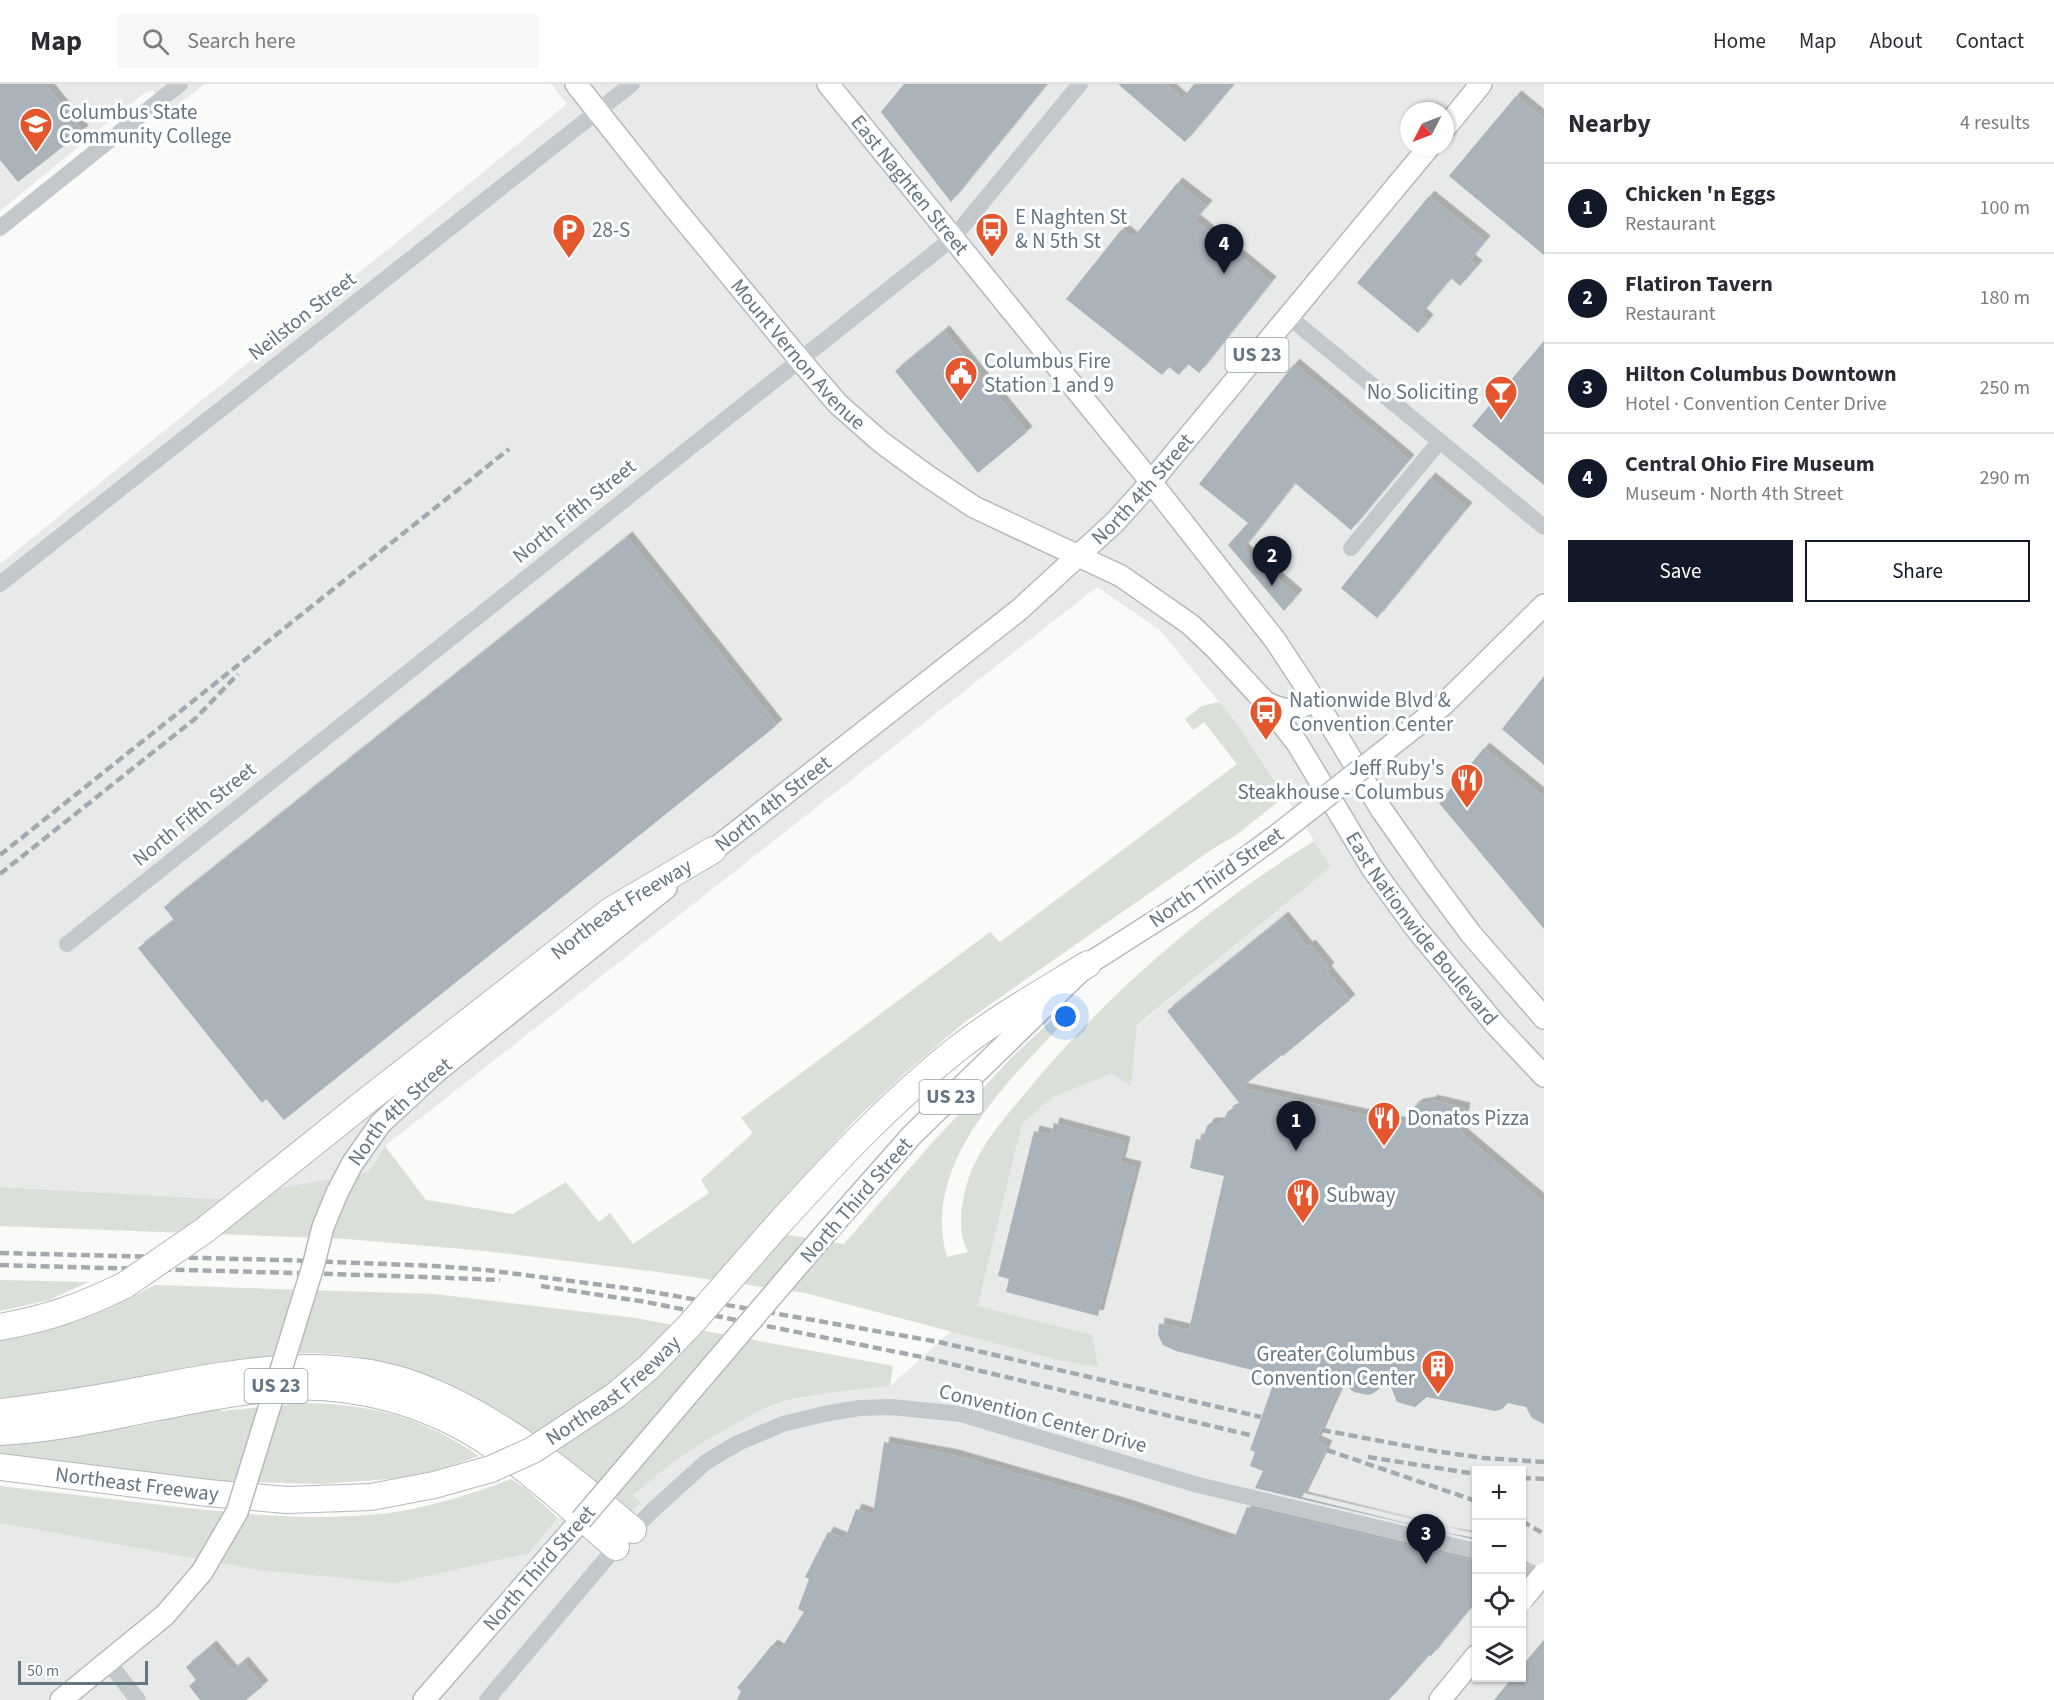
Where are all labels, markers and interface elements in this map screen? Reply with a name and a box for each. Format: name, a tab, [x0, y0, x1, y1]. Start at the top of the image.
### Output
search box	[118, 14, 538, 68]
text: Map	[30, 21, 82, 61]
icon: search	[139, 25, 172, 58]
text: Search here	[187, 25, 296, 57]
text: Home	[1713, 26, 1766, 56]
text: Map	[1799, 26, 1837, 56]
text: About	[1870, 26, 1922, 56]
text: Contact	[1955, 26, 2024, 56]
place label: Columbus State Community College	[59, 97, 231, 151]
north arrow	[1400, 102, 1454, 156]
text: Nearby	[1568, 105, 1651, 142]
school or university icon: Columbus State Community College	[18, 106, 54, 153]
street label: East Naghten Street	[844, 108, 976, 262]
text: 4 results	[1960, 109, 2030, 137]
text: Chicken 'n Eggs	[1625, 178, 1775, 210]
text: 1	[1582, 194, 1593, 222]
text: 100 m	[1980, 194, 2030, 222]
place label: E Naghten St & N 5th St	[1015, 202, 1127, 256]
text: Restaurant	[1625, 210, 1716, 238]
bus stop icon: E Naghten St & N 5th St	[974, 211, 1010, 258]
parking icon: 28-S	[551, 212, 587, 259]
place label: 28-S	[592, 215, 630, 245]
pin: 4	[1204, 224, 1244, 274]
street label: Neilston Street	[242, 264, 362, 368]
text: Flatiron Tavern	[1625, 268, 1773, 300]
street label: Mount Vernon Avenue	[724, 272, 872, 437]
text: 2	[1582, 284, 1593, 312]
text: 180 m	[1980, 284, 2030, 312]
text: Restaurant	[1625, 300, 1716, 328]
road number: US 23	[1226, 338, 1288, 372]
place label: Columbus Fire Station 1 and 9	[984, 346, 1114, 400]
public building icon: Columbus Fire Station 1 and 9	[943, 355, 979, 402]
text: Hilton Columbus Downtown	[1625, 358, 1897, 390]
bar icon: No Soliciting	[1483, 374, 1519, 421]
text: 3	[1582, 374, 1593, 402]
text: 250 m	[1980, 374, 2030, 402]
place label: No Soliciting	[1367, 377, 1478, 407]
text: Hotel · Convention Center Drive	[1625, 390, 1887, 418]
street label: North 4th Street	[1084, 427, 1200, 552]
text: Central Ohio Fire Museum	[1625, 448, 1875, 480]
street label: North Fifth Street	[506, 452, 642, 570]
text: 4	[1582, 464, 1593, 492]
text: 290 m	[1980, 464, 2030, 492]
text: Museum · North 4th Street	[1625, 480, 1843, 508]
pin: 2	[1252, 536, 1292, 586]
button: Save	[1568, 540, 1793, 602]
button: Share	[1805, 540, 2030, 602]
place label: Nationwide Blvd & Convention Center	[1289, 685, 1454, 739]
bus stop icon: Nationwide Blvd & Convention Center	[1248, 694, 1284, 741]
street label: North 4th Street	[708, 748, 837, 859]
place label: Jeff Ruby's Steakhouse - Columbus	[1238, 753, 1444, 807]
street label: North Fifth Street	[126, 755, 262, 873]
restaurant icon: Jeff Ruby's Steakhouse - Columbus	[1449, 762, 1485, 809]
street label: North Third Street	[1143, 819, 1289, 935]
street label: East Nationwide Boulevard	[1338, 826, 1505, 1032]
street label: Northeast Freeway	[544, 851, 698, 967]
your location	[1051, 1002, 1080, 1031]
street label: North 4th Street	[340, 1050, 458, 1172]
road number: US 23	[920, 1080, 982, 1114]
restaurant icon: Donatos Pizza	[1366, 1100, 1402, 1147]
pin: 1	[1276, 1102, 1316, 1151]
place label: Donatos Pizza	[1407, 1103, 1529, 1133]
street label: North Third Street	[793, 1130, 919, 1270]
restaurant icon: Subway	[1285, 1177, 1321, 1224]
place label: Subway	[1326, 1180, 1396, 1210]
street label: Northeast Freeway	[539, 1328, 687, 1453]
place label: Greater Columbus Convention Center	[1251, 1339, 1416, 1393]
building icon: Greater Columbus Convention Center	[1420, 1348, 1456, 1395]
road number: US 23	[244, 1369, 308, 1403]
street label: Convention Center Drive	[936, 1376, 1150, 1460]
street label: Northeast Freeway	[53, 1459, 220, 1509]
map controls	[1472, 1466, 1526, 1682]
button: +	[1472, 1466, 1526, 1520]
street label: North Third Street	[476, 1498, 602, 1638]
pin: 3	[1406, 1514, 1446, 1564]
button: −	[1472, 1520, 1526, 1574]
button: locate	[1472, 1574, 1526, 1628]
button: layers	[1472, 1628, 1526, 1682]
scale bar	[18, 1658, 148, 1686]
text: 50 m	[27, 1660, 59, 1682]

